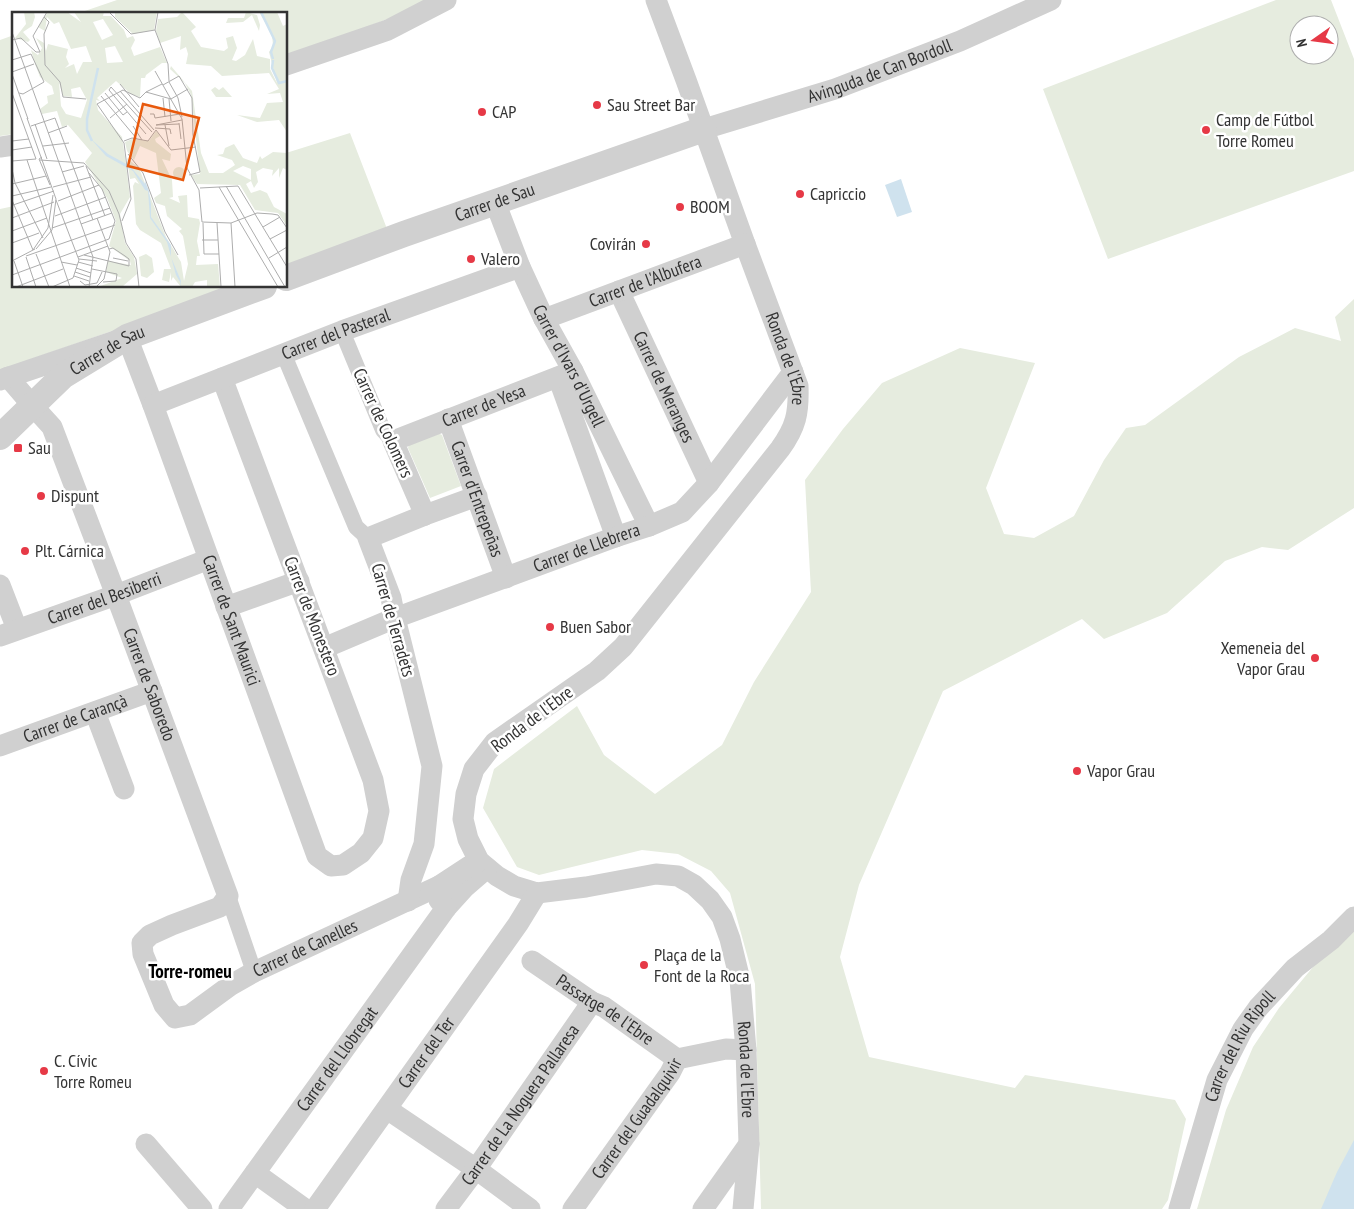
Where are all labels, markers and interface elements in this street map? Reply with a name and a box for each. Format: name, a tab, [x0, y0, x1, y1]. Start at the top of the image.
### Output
inset map	[12, 12, 288, 288]
north arrow	[1289, 15, 1339, 65]
street label: Avinguda de Can Bordoll	[805, 33, 956, 108]
text: N	[1292, 37, 1311, 49]
place label: Sau Street Bar	[607, 93, 695, 116]
marker: Sau Street Bar	[591, 99, 603, 111]
place label: CAP	[492, 100, 516, 123]
marker: CAP	[476, 106, 488, 118]
place label: Camp de Fútbol Torre Romeu	[1216, 108, 1314, 152]
marker: Camp de Fútbol Torre Romeu	[1200, 124, 1212, 136]
street label: Carrer de Sau	[451, 177, 538, 226]
place label: Capriccio	[810, 182, 866, 205]
marker: Capriccio	[794, 188, 806, 200]
place label: BOOM	[690, 195, 730, 218]
marker: BOOM	[674, 201, 686, 213]
place label: Covirán	[590, 232, 636, 255]
marker: Covirán	[640, 238, 652, 250]
place label: Valero	[480, 247, 520, 270]
street label: Carrer de l'Albufera	[586, 249, 705, 312]
marker: Valero	[465, 253, 477, 265]
street label: Carrer d'Ivars d'Urgell	[528, 301, 611, 431]
street label: Carrer del Pasteral	[278, 302, 394, 365]
street label: Ronda de l'Ebre	[761, 309, 810, 406]
street label: Carrer de Sau	[65, 320, 148, 380]
street label: Carrer de Meranges	[628, 327, 700, 446]
street label: Carrer de Colomers	[348, 364, 419, 481]
street label: Carrer de Yesa	[439, 379, 529, 432]
place label: Sau	[28, 436, 51, 459]
street label: Carrer d'Entrepeñas	[446, 438, 509, 560]
marker: Sau	[12, 442, 24, 454]
place label: Dispunt	[51, 484, 99, 507]
marker: Dispunt	[35, 490, 47, 502]
street label: Carrer de Llebrera	[530, 518, 643, 577]
place label: Plt. Cárnica	[35, 539, 104, 562]
marker: Plt. Cárnica	[19, 545, 31, 557]
street label: Carrer de Sant Maurici	[197, 552, 266, 689]
street label: Carrer de Monestero	[279, 553, 346, 679]
street label: Carrer de Terradets	[366, 561, 421, 679]
street label: Carrer del Besiberri	[44, 567, 164, 629]
place label: Buen Sabor	[560, 615, 631, 638]
marker: Buen Sabor	[544, 621, 556, 633]
street label: Carrer de Saboredo	[118, 625, 181, 744]
place label: Xemeneia del Vapor Grau	[1220, 636, 1306, 680]
marker: Xemeneia del Vapor Grau	[1309, 652, 1321, 664]
street label: Ronda de l'Ebre	[486, 680, 577, 757]
street label: Carrer de Carançà	[20, 689, 130, 748]
place label: Vapor Grau	[1086, 759, 1155, 782]
marker: Vapor Grau	[1071, 765, 1083, 777]
street label: Carrer de Canelles	[249, 914, 361, 982]
place label: Plaça de la Font de la Roca	[654, 943, 749, 987]
district label: Torre-romeu	[148, 959, 232, 983]
marker: Plaça de la Font de la Roca	[638, 959, 650, 971]
street label: Passatge de l'Ebre	[552, 969, 659, 1050]
street label: Carrer del Riu Ripoll	[1199, 984, 1280, 1104]
street label: Carrer del Llobregat	[291, 1002, 382, 1116]
street label: Carrer del Ter	[393, 1012, 459, 1093]
street label: Carrer de La Noguera Pallaresa	[456, 1020, 584, 1190]
street label: Ronda de l'Ebre	[733, 1020, 760, 1118]
place label: C. Cívic Torre Romeu	[54, 1049, 132, 1093]
street label: Carrer del Guadalquivir	[586, 1054, 687, 1183]
marker: C. Cívic Torre Romeu	[38, 1065, 50, 1077]

